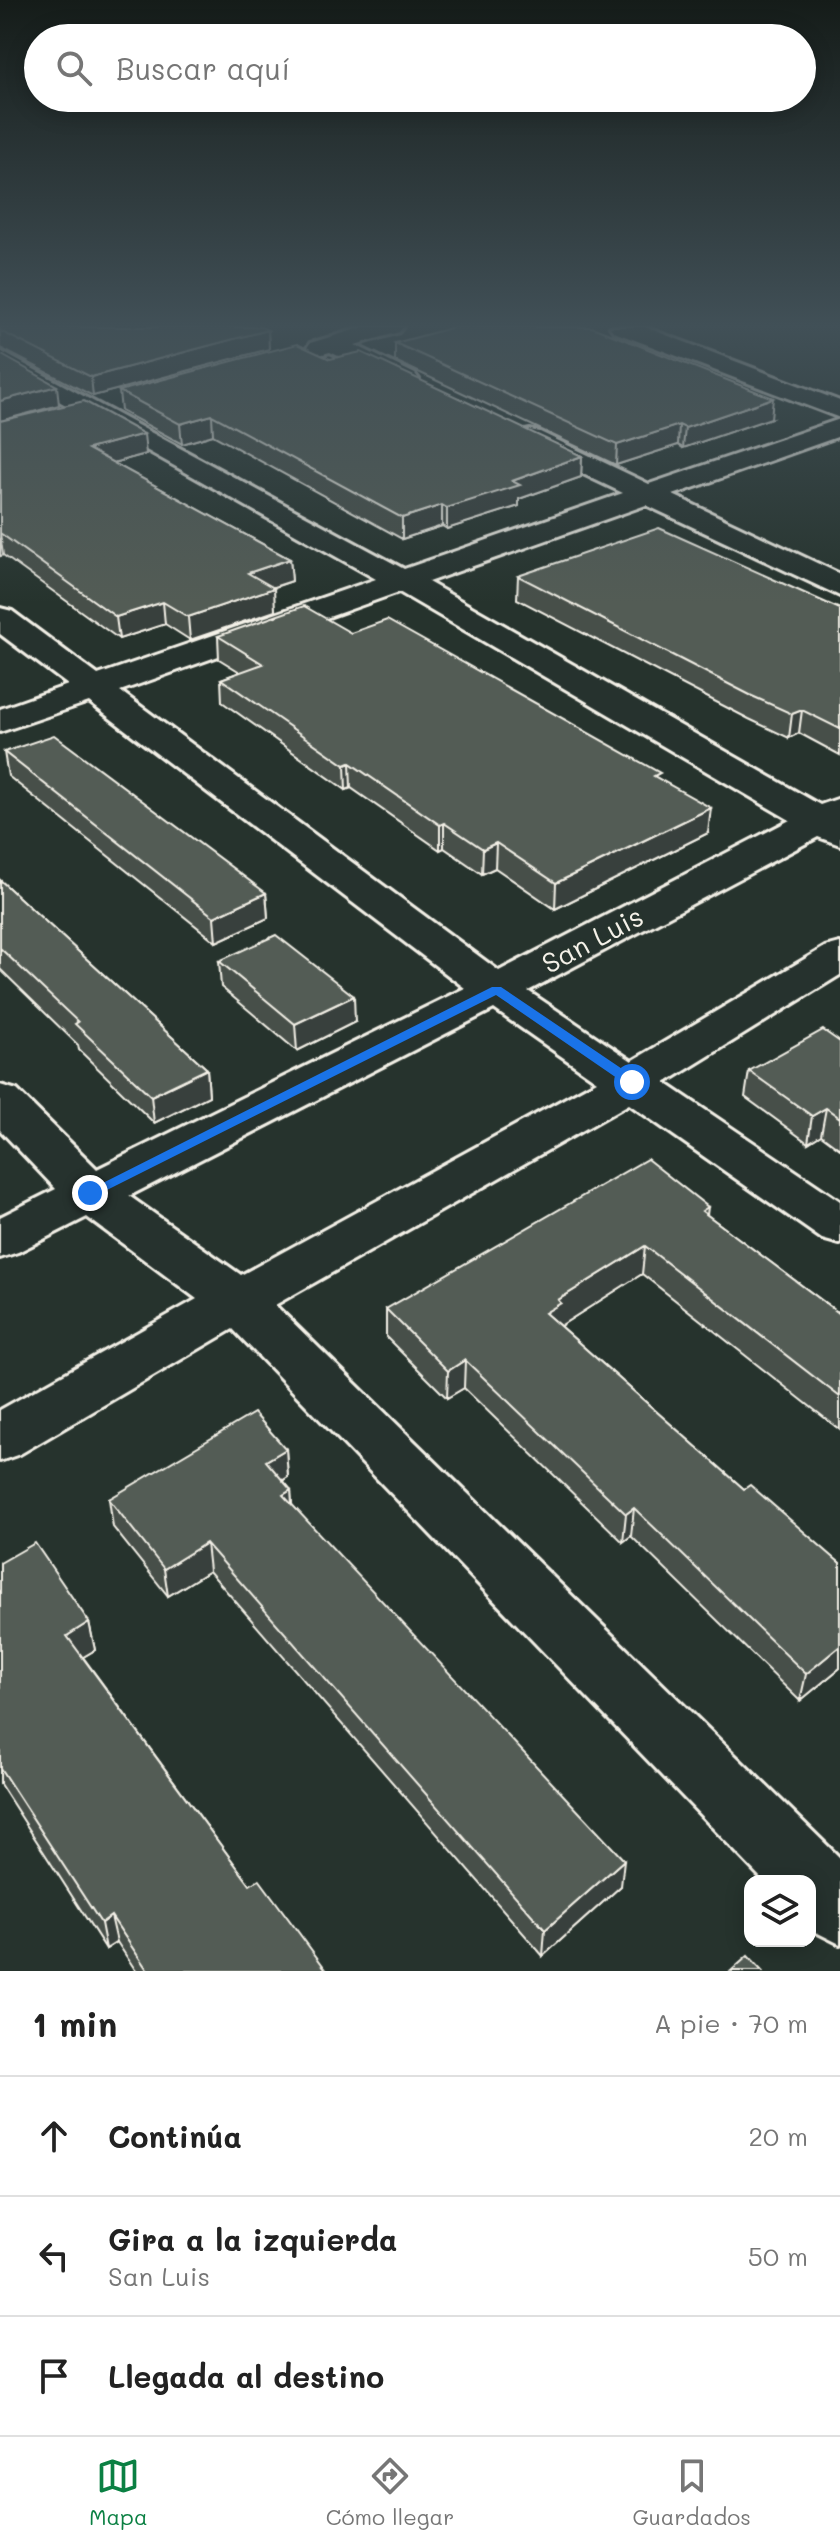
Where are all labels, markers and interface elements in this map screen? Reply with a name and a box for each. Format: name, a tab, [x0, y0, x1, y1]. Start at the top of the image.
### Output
search box	[24, 24, 816, 112]
icon: search	[52, 46, 96, 90]
text: Buscar aquí	[116, 48, 290, 88]
street label: San Luis	[535, 897, 649, 981]
route start	[614, 1064, 650, 1100]
route end	[72, 1175, 108, 1211]
map controls	[744, 1875, 816, 1947]
button: layers	[744, 1875, 816, 1947]
text: 1 min	[32, 2001, 117, 2046]
text: A pie · 70 m	[654, 2006, 808, 2040]
icon: ahead	[32, 2114, 76, 2158]
text: Continúa	[108, 2116, 242, 2156]
text: 20 m	[748, 2119, 808, 2153]
text: Gira a la izquierda	[108, 2219, 397, 2259]
icon: left	[32, 2234, 76, 2278]
text: 50 m	[748, 2239, 808, 2273]
text: San Luis	[108, 2259, 210, 2293]
icon: arrive	[32, 2354, 76, 2398]
text: Llegada al destino	[108, 2356, 384, 2396]
tab: Mapa	[89, 2454, 148, 2531]
tab: Cómo llegar	[326, 2454, 454, 2531]
tab: Guardados	[632, 2454, 751, 2531]

